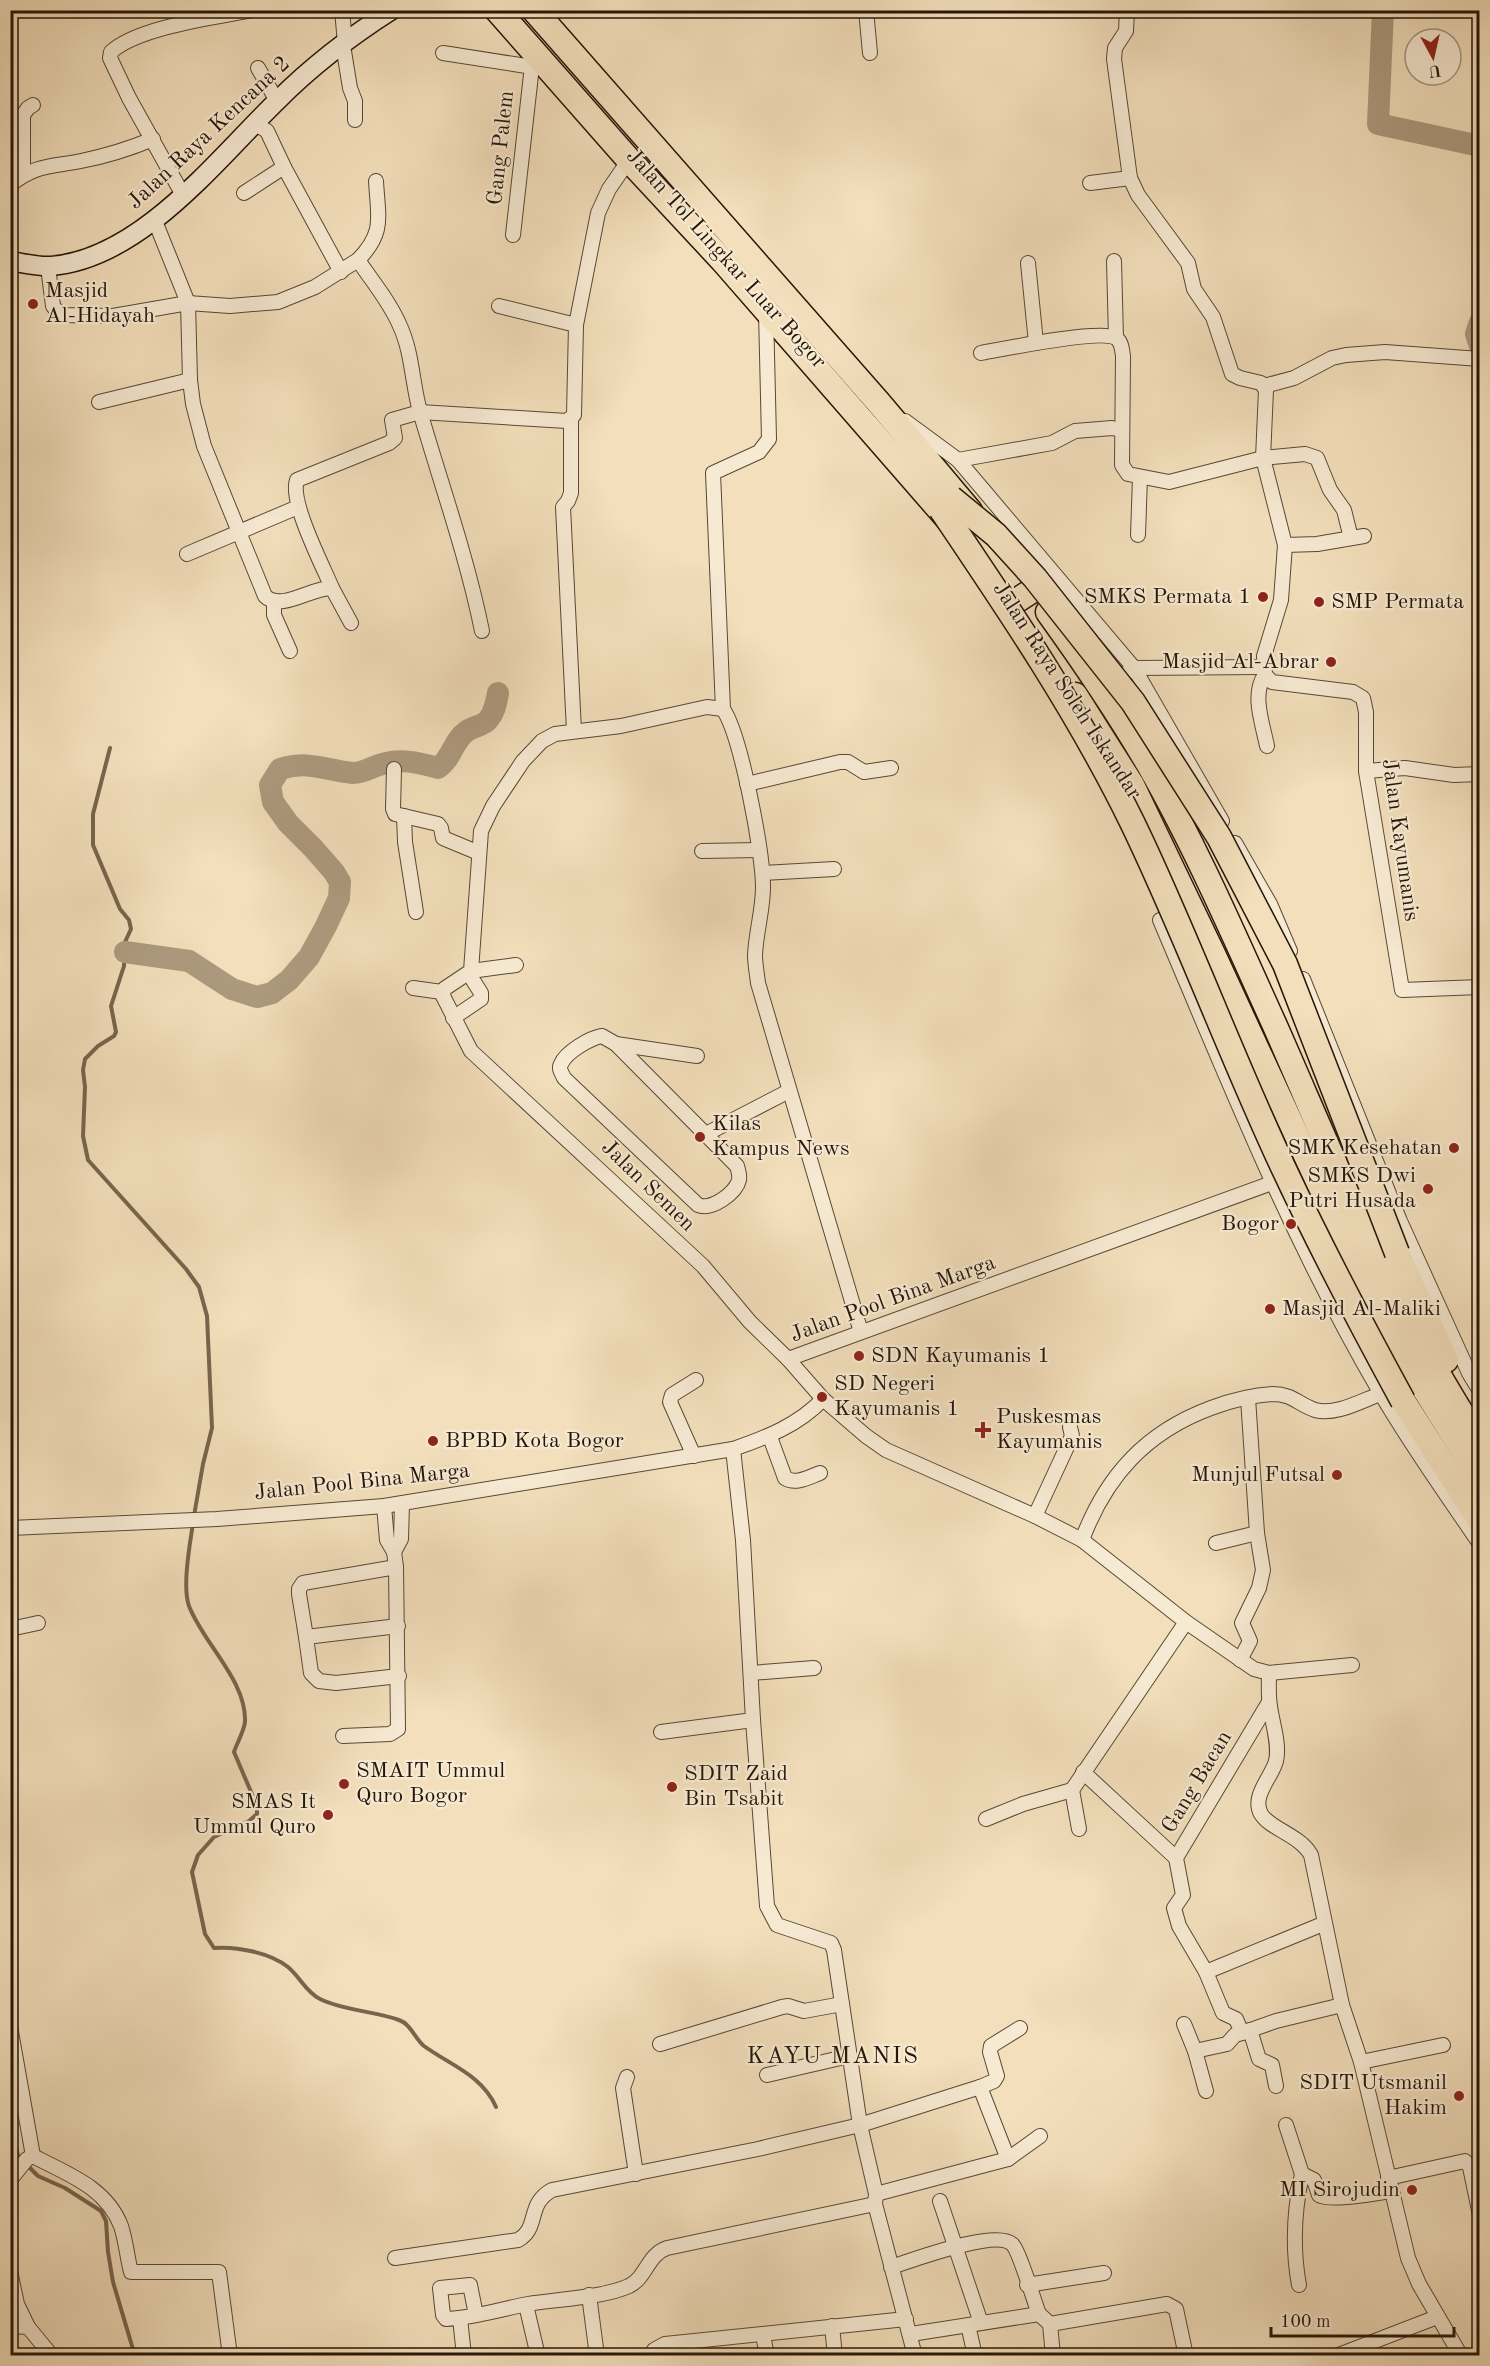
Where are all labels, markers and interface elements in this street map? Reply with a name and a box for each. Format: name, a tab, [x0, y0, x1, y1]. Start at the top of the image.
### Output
north arrow	[1403, 27, 1463, 87]
street label: Jalan Raya Kencana 2	[124, 52, 294, 214]
text: U	[1427, 61, 1442, 79]
street label: Gang Palem	[484, 90, 518, 206]
street label: Jalan Tol Lingkar Luar Bogor	[622, 145, 830, 373]
place label: Masjid Al-Hidayah	[45, 280, 155, 327]
marker: Masjid Al-Hidayah	[26, 297, 40, 311]
street label: Jalan Raya Soleh Iskandar	[989, 578, 1145, 804]
place label: SMKS Permata 1	[1084, 586, 1251, 608]
marker: SMKS Permata 1	[1256, 590, 1270, 604]
place label: SMP Permata	[1331, 591, 1464, 613]
marker: SMP Permata	[1312, 595, 1326, 609]
place label: Masjid Al-Abrar	[1162, 651, 1319, 673]
marker: Masjid Al-Abrar	[1324, 655, 1338, 669]
street label: Jalan Kayumanis	[1378, 757, 1422, 923]
place label: Kilas Kampus News	[712, 1113, 850, 1160]
marker: Kilas Kampus News	[693, 1130, 707, 1144]
street label: Jalan Semen	[597, 1136, 699, 1236]
place label: SMK Kesehatan	[1287, 1137, 1442, 1159]
marker: SMK Kesehatan	[1447, 1141, 1461, 1155]
place label: SMKS Dwi Putri Husada	[1289, 1165, 1416, 1212]
marker: SMKS Dwi Putri Husada	[1421, 1182, 1435, 1196]
place label: Bogor	[1221, 1213, 1279, 1235]
marker: Bogor	[1284, 1217, 1298, 1231]
street label: Jalan Pool Bina Marga	[788, 1252, 999, 1346]
place label: Masjid Al-Maliki	[1282, 1298, 1441, 1320]
marker: Masjid Al-Maliki	[1263, 1302, 1277, 1316]
place label: SDN Kayumanis 1	[871, 1345, 1050, 1367]
marker: SDN Kayumanis 1	[852, 1349, 866, 1363]
place label: SD Negeri Kayumanis 1	[834, 1373, 959, 1420]
marker: SD Negeri Kayumanis 1	[815, 1390, 829, 1404]
place label: Puskesmas Kayumanis	[996, 1406, 1102, 1453]
marker: Puskesmas Kayumanis	[974, 1421, 992, 1439]
place label: BPBD Kota Bogor	[445, 1430, 624, 1452]
marker: BPBD Kota Bogor	[426, 1434, 440, 1448]
street label: Jalan Pool Bina Marga	[253, 1460, 471, 1504]
place label: Munjul Futsal	[1191, 1464, 1325, 1486]
marker: Munjul Futsal	[1330, 1468, 1344, 1482]
street label: Gang Bacan	[1158, 1727, 1236, 1837]
place label: SMAIT Ummul Quro Bogor	[356, 1760, 505, 1807]
place label: SDIT Zaid Bin Tsabit	[684, 1763, 788, 1810]
marker: SMAIT Ummul Quro Bogor	[337, 1777, 351, 1791]
marker: SDIT Zaid Bin Tsabit	[665, 1780, 679, 1794]
place label: SMAS It Ummul Quro	[193, 1791, 316, 1838]
marker: SMAS It Ummul Quro	[321, 1808, 335, 1822]
district label: KAYU MANIS	[747, 2045, 919, 2069]
place label: SDIT Utsmanil Hakim	[1299, 2072, 1447, 2119]
marker: SDIT Utsmanil Hakim	[1452, 2089, 1466, 2103]
place label: MI Sirojudin	[1279, 2179, 1400, 2201]
marker: MI Sirojudin	[1405, 2183, 1419, 2197]
scale bar	[1271, 2300, 1454, 2338]
text: 100 m	[1280, 2313, 1331, 2331]

